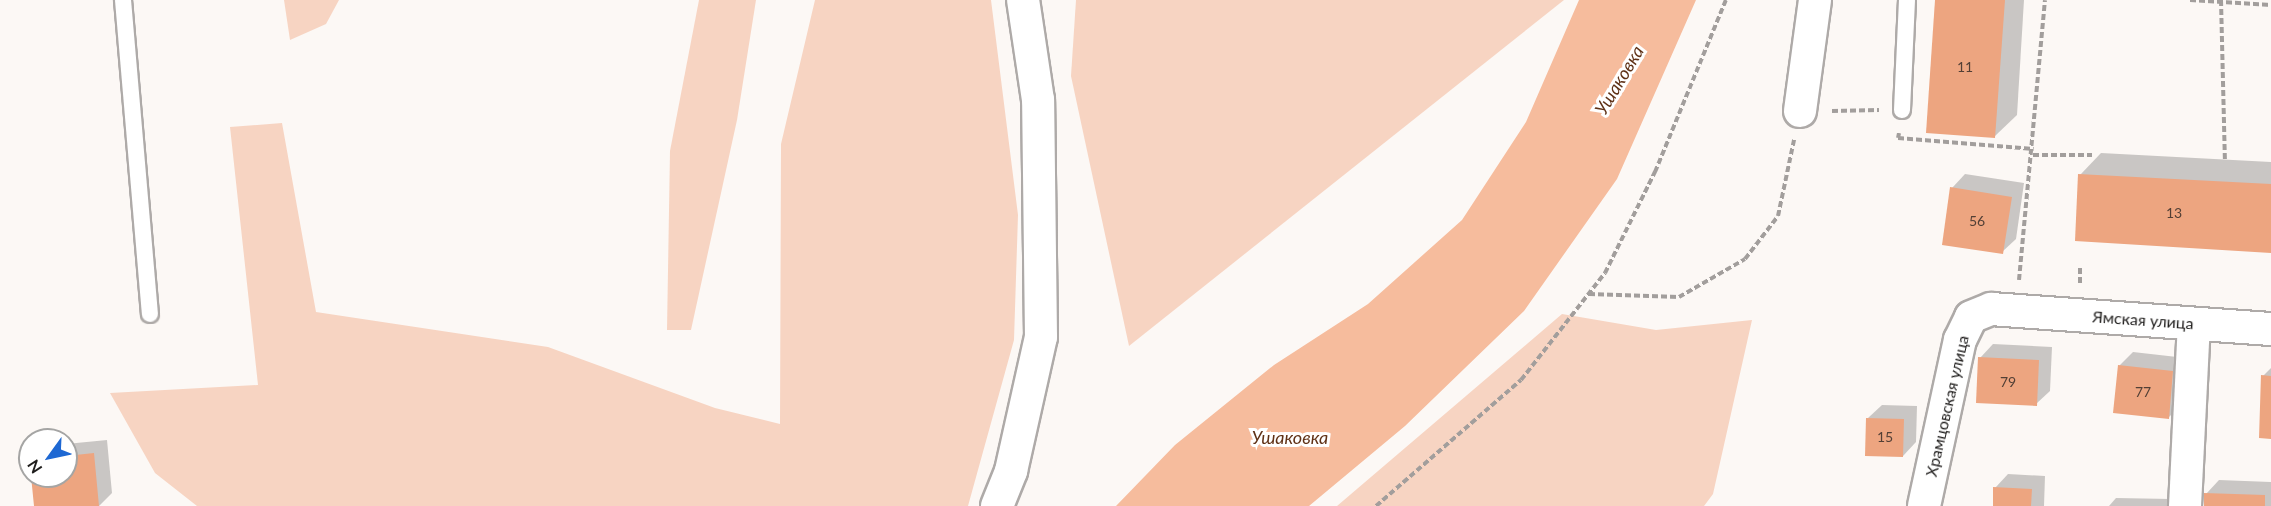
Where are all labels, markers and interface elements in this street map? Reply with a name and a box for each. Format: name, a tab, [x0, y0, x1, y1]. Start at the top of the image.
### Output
water label: Ушаковка	[1590, 42, 1648, 118]
house number: 11	[1957, 59, 1973, 75]
house number: 13	[2166, 205, 2182, 221]
house number: 56	[1969, 213, 1985, 229]
street label: Ямская улица	[2092, 307, 2194, 333]
street label: Храмцовская улица	[1921, 333, 1973, 479]
house number: 79	[2000, 374, 2016, 390]
house number: 77	[2135, 384, 2151, 400]
water label: Ушаковка	[1252, 426, 1328, 448]
north arrow	[18, 428, 78, 488]
house number: 15	[1877, 429, 1893, 445]
text: N	[23, 457, 45, 477]

